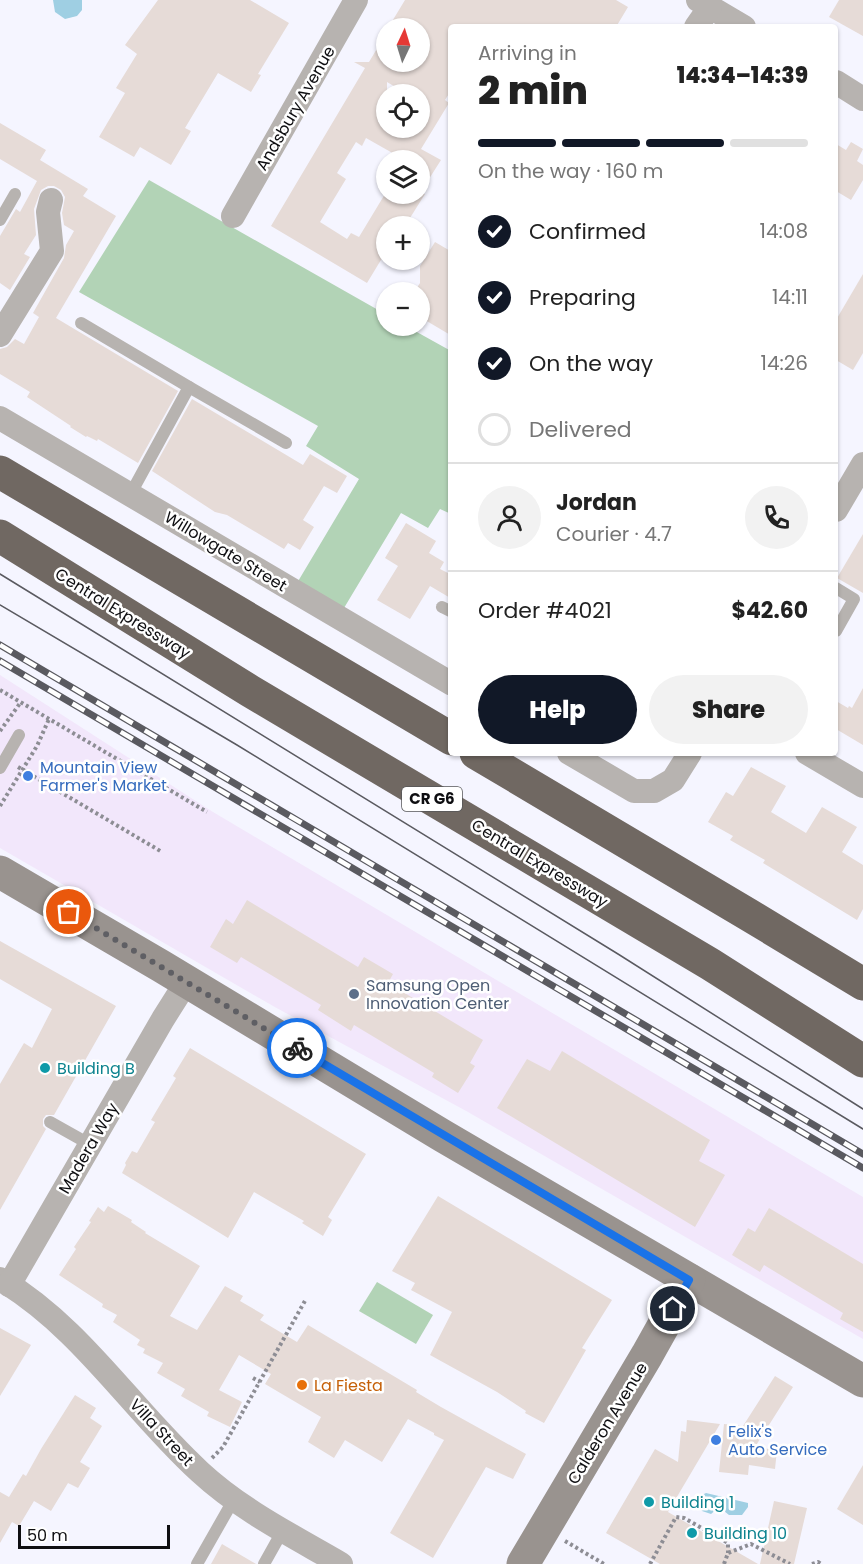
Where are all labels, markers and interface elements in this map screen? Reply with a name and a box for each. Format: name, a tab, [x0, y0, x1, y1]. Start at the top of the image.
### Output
north arrow	[376, 18, 430, 72]
map controls	[376, 18, 430, 336]
text: Arriving in	[478, 39, 577, 67]
street label: Andsbury Avenue	[250, 42, 341, 175]
text: 14:34–14:39	[677, 60, 808, 91]
text: 2 min	[478, 63, 588, 118]
button: locate	[376, 84, 430, 138]
button: layers	[376, 150, 430, 204]
text: On the way · 160 m	[478, 157, 663, 185]
icon: check	[478, 215, 511, 248]
button: +	[376, 216, 430, 270]
text: Confirmed	[529, 216, 646, 247]
text: 14:08	[760, 217, 808, 245]
icon: check	[478, 281, 511, 314]
button: −	[376, 282, 430, 336]
text: Preparing	[529, 282, 636, 313]
text: 14:11	[772, 283, 808, 311]
icon: check	[478, 347, 511, 380]
text: On the way	[529, 348, 653, 379]
text: 14:26	[761, 349, 808, 377]
text: Delivered	[529, 414, 632, 445]
button: person	[478, 486, 541, 549]
button: phone	[745, 486, 808, 549]
text: Jordan	[556, 487, 637, 518]
street label: Willowgate Street	[160, 506, 292, 597]
text: Courier · 4.7	[556, 520, 672, 548]
street label: Central Expressway	[51, 562, 195, 664]
text: Order #4021	[478, 595, 612, 626]
text: $42.60	[732, 595, 808, 626]
button: Help	[478, 675, 637, 744]
button: Share	[649, 675, 808, 744]
place label: Mountain View Farmer's Market	[40, 756, 167, 797]
marker: Mountain View Farmer's Market	[21, 769, 35, 783]
road number: CR G6	[402, 787, 462, 811]
street label: Central Expressway	[467, 814, 612, 913]
pin	[43, 886, 94, 937]
icon: bag	[52, 895, 85, 928]
place label: Samsung Open Innovation Center	[366, 974, 509, 1015]
marker: Samsung Open Innovation Center	[347, 987, 361, 1001]
courier	[267, 1018, 327, 1078]
icon: bike	[281, 1032, 314, 1065]
place label: Building B	[57, 1057, 135, 1080]
marker: Building B	[38, 1061, 52, 1075]
street label: Madera Way	[53, 1098, 124, 1198]
pin	[647, 1283, 698, 1334]
icon: home	[656, 1292, 689, 1325]
street label: Calderon Avenue	[562, 1358, 653, 1489]
place label: La Fiesta	[314, 1374, 383, 1397]
marker: La Fiesta	[295, 1378, 309, 1392]
street label: Villa Street	[124, 1394, 199, 1471]
place label: Felix's Auto Service	[728, 1420, 827, 1461]
marker: Felix's Auto Service	[709, 1433, 723, 1447]
place label: Building 1	[661, 1491, 734, 1514]
marker: Building 1	[642, 1495, 656, 1509]
scale bar	[18, 1522, 170, 1550]
place label: Building 10	[704, 1522, 787, 1545]
text: 50 m	[27, 1524, 68, 1547]
marker: Building 10	[685, 1526, 699, 1540]

